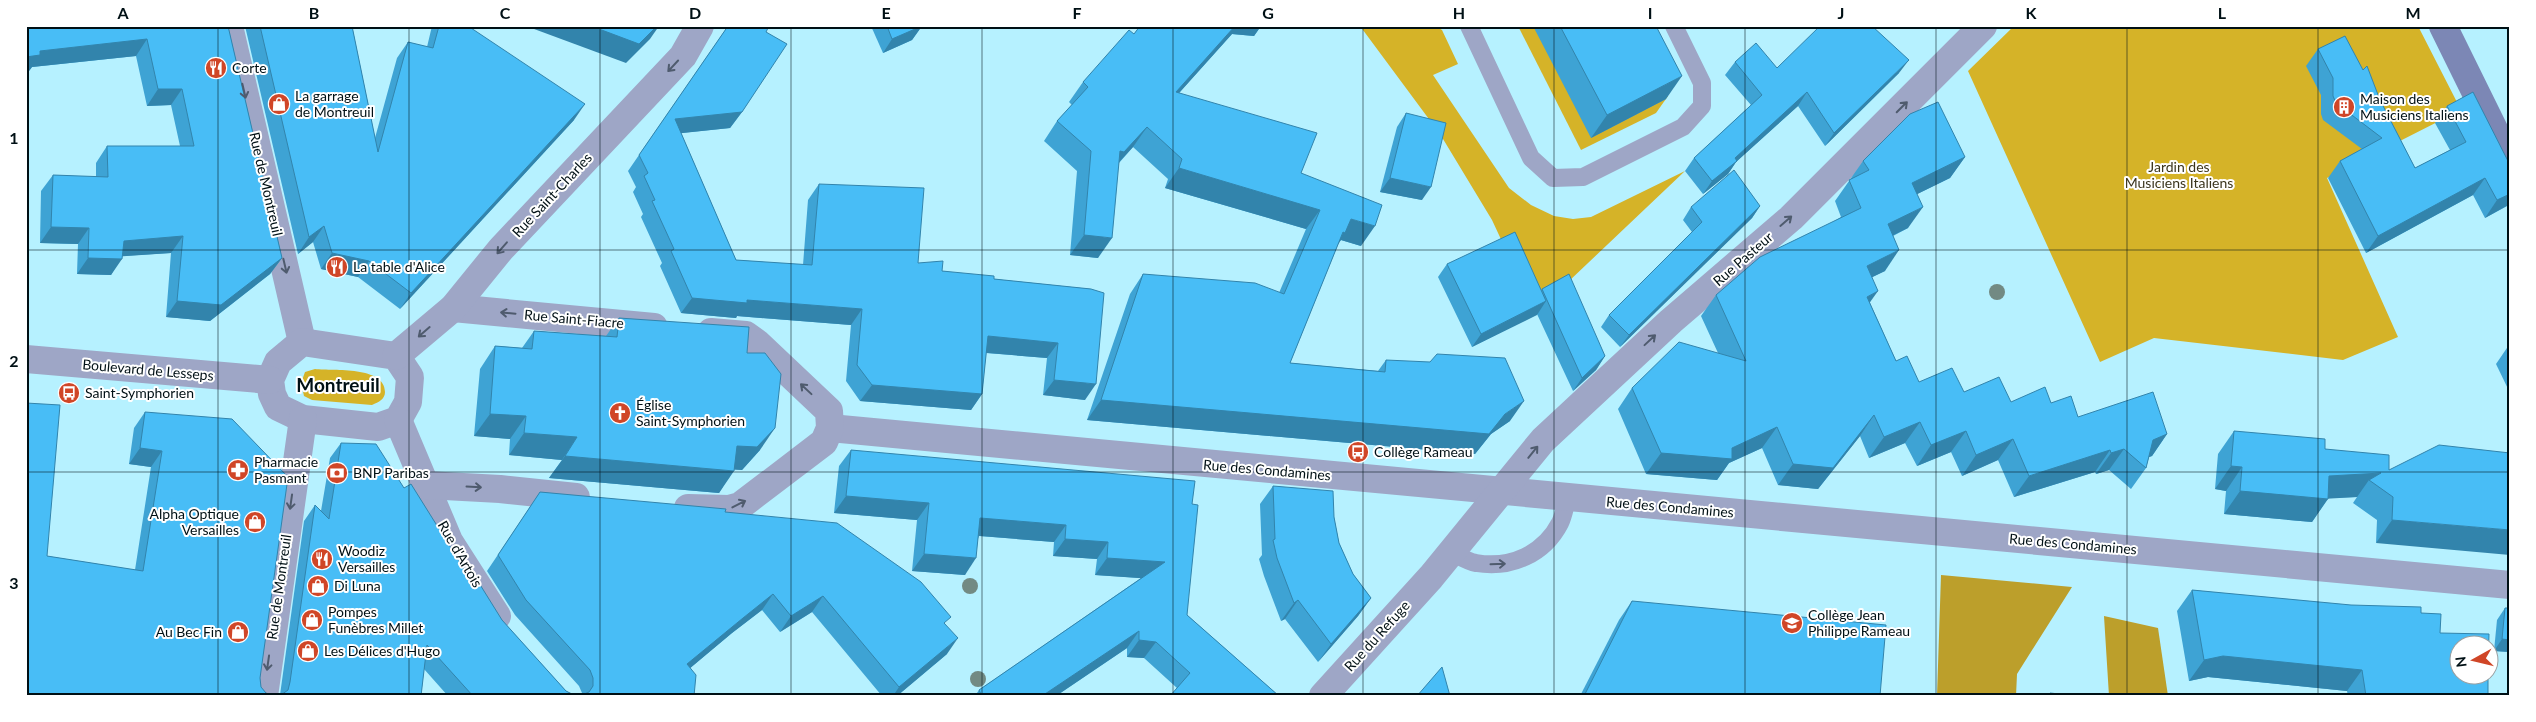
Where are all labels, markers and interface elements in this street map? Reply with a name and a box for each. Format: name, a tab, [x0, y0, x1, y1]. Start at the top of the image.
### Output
text: A	[116, 3, 129, 22]
text: B	[309, 3, 319, 22]
text: C	[500, 3, 511, 22]
text: D	[689, 3, 701, 22]
text: E	[881, 3, 891, 22]
text: F	[1072, 3, 1082, 22]
text: G	[1262, 3, 1274, 22]
text: H	[1453, 3, 1465, 22]
text: I	[1648, 3, 1652, 22]
text: J	[1838, 3, 1844, 22]
text: K	[2026, 3, 2038, 22]
text: L	[2218, 3, 2227, 22]
text: M	[2405, 3, 2421, 22]
restaurant icon: Corte	[204, 56, 228, 80]
place label: Corte	[232, 59, 267, 76]
one-way arrow	[667, 60, 679, 73]
one-way arrow	[240, 82, 249, 98]
place label: La garrage de Montreuil	[295, 87, 374, 120]
place label: Maison des Musiciens Italiens	[2360, 90, 2469, 123]
shop icon: La garrage de Montreuil	[267, 92, 291, 116]
building icon: Maison des Musiciens Italiens	[2332, 95, 2356, 119]
one-way arrow	[1895, 101, 1908, 113]
text: 1	[9, 128, 19, 147]
street label: Rue de Montreuil	[246, 130, 287, 238]
street label: Rue Saint-Charles	[508, 149, 595, 240]
park label: Jardin des Musiciens Italiens	[2125, 158, 2233, 191]
one-way arrow	[1779, 216, 1792, 227]
street label: Rue Pasteur	[1709, 228, 1776, 289]
one-way arrow	[496, 242, 508, 255]
restaurant icon: La table d'Alice	[325, 255, 349, 279]
one-way arrow	[281, 258, 290, 274]
place label: La table d'Alice	[353, 258, 445, 275]
street label: Rue Saint-Fiacre	[523, 306, 625, 331]
one-way arrow	[500, 308, 516, 318]
one-way arrow	[418, 326, 431, 338]
one-way arrow	[1644, 334, 1657, 346]
text: 2	[9, 351, 19, 370]
street label: Boulevard de Lesseps	[82, 355, 214, 384]
district label: Montreuil	[296, 373, 380, 396]
bus stop icon: Saint-Symphorien	[57, 381, 81, 405]
one-way arrow	[799, 383, 812, 395]
place label: Saint-Symphorien	[85, 384, 194, 401]
place label: Église Saint-Symphorien	[636, 396, 745, 429]
church icon: Église Saint-Symphorien	[608, 401, 632, 425]
bus stop icon: Collège Rameau	[1346, 440, 1370, 464]
place label: Collège Rameau	[1374, 443, 1473, 460]
one-way arrow	[1528, 446, 1539, 459]
place label: Pharmacie Pasmant	[254, 453, 318, 486]
street label: Rue des Condamines	[1203, 455, 1332, 484]
pharmacy icon: Pharmacie Pasmant	[226, 458, 250, 482]
bank icon: BNP Paribas	[325, 461, 349, 485]
place label: BNP Paribas	[353, 464, 429, 481]
one-way arrow	[466, 483, 482, 492]
street label: Rue des Condamines	[1606, 492, 1735, 521]
one-way arrow	[286, 494, 296, 510]
one-way arrow	[732, 499, 747, 509]
place label: Alpha Optique Versailles	[150, 505, 239, 538]
shop icon: Alpha Optique Versailles	[243, 510, 267, 534]
street label: Rue d'Artois	[435, 517, 486, 590]
street label: Rue des Condamines	[2009, 529, 2138, 558]
street label: Rue de Montreuil	[263, 533, 294, 641]
place label: Woodiz Versailles	[338, 542, 395, 575]
restaurant icon: Woodiz Versailles	[310, 547, 334, 571]
one-way arrow	[1489, 559, 1505, 569]
text: 3	[9, 573, 19, 592]
shop icon: Di Luna	[306, 574, 330, 598]
place label: Di Luna	[334, 577, 381, 594]
street label: Rue du Refuge	[1340, 597, 1413, 675]
place label: Pompes Funèbres Millet	[328, 603, 423, 636]
place label: Collège Jean Philippe Rameau	[1808, 606, 1910, 639]
shop icon: Pompes Funèbres Millet	[300, 608, 324, 632]
school or university icon: Collège Jean Philippe Rameau	[1780, 611, 1804, 635]
shop icon: Au Bec Fin	[226, 620, 250, 644]
place label: Au Bec Fin	[156, 623, 222, 640]
north arrow	[2448, 634, 2498, 684]
shop icon: Les Délices d'Hugo	[296, 639, 320, 663]
place label: Les Délices d'Hugo	[324, 642, 440, 659]
one-way arrow	[263, 655, 273, 671]
text: N	[2451, 655, 2470, 668]

